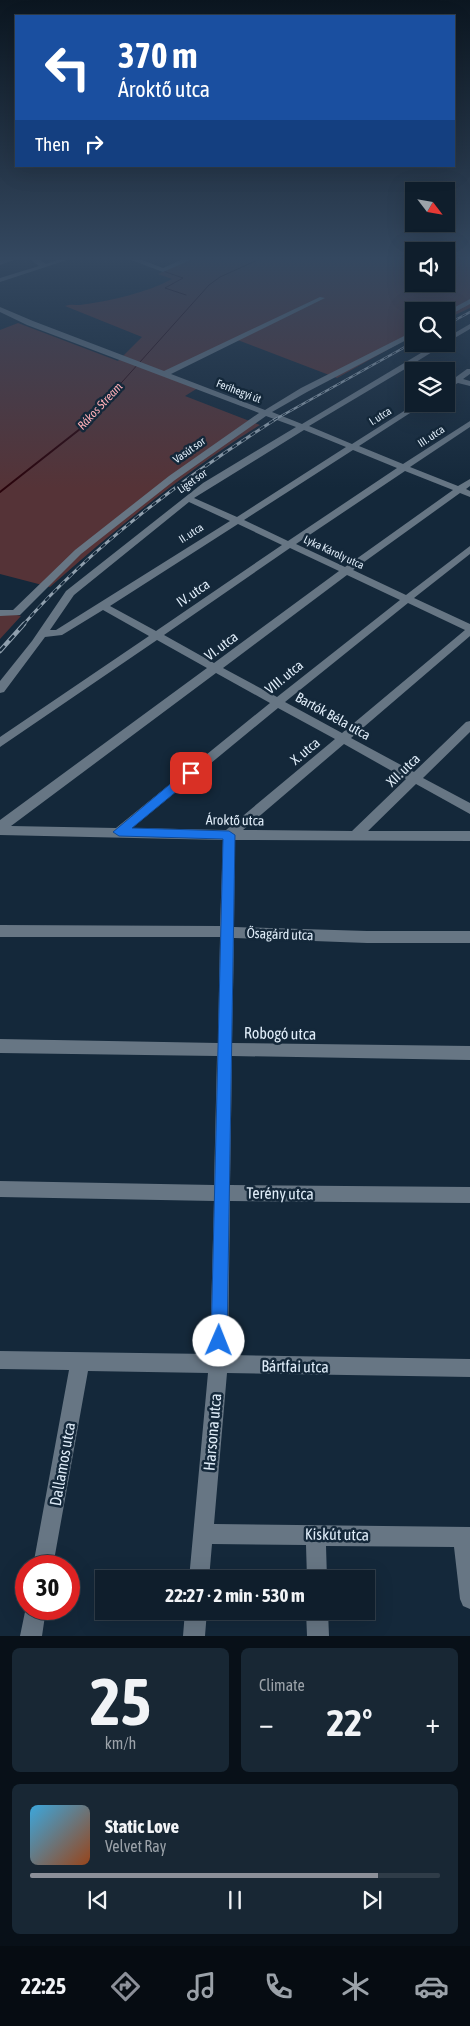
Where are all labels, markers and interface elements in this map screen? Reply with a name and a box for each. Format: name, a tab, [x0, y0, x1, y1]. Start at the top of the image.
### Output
icon: left	[35, 35, 100, 100]
text: 370 m	[118, 35, 197, 75]
text: Ároktő utca	[118, 76, 210, 102]
icon: right	[80, 130, 108, 158]
text: Then	[35, 133, 70, 155]
north arrow	[405, 182, 455, 232]
map controls	[405, 182, 455, 412]
button: sound	[405, 242, 455, 292]
button: search	[405, 302, 455, 352]
button: layers	[405, 362, 455, 412]
street label: Ferihegyi út	[215, 377, 263, 405]
water label: Rákos Stream	[75, 379, 126, 432]
street label: I. utca	[367, 404, 393, 428]
street label: III. utca	[415, 423, 447, 449]
street label: Vasút sor	[171, 434, 208, 465]
street label: Liget sor	[175, 466, 210, 495]
street label: II. utca	[177, 521, 205, 545]
street label: Lyka Károly utca	[302, 533, 366, 571]
street label: IV. utca	[173, 576, 213, 610]
street label: VI. utca	[201, 628, 241, 664]
street label: VIII. utca	[262, 657, 306, 697]
street label: Bartók Béla utca	[293, 689, 373, 743]
street label: X. utca	[287, 734, 323, 768]
street label: XII. utca	[383, 750, 423, 790]
pin	[170, 752, 212, 794]
icon: arrive	[177, 759, 205, 787]
street label: Ároktő utca	[206, 811, 264, 829]
street label: Ősagárd utca	[246, 925, 314, 943]
street label: Robogó utca	[244, 1023, 316, 1044]
street label: Terény utca	[246, 1183, 314, 1204]
position arrow	[192, 1314, 244, 1366]
street label: Bártfai utca	[261, 1356, 329, 1376]
street label: Harsona utca	[200, 1393, 224, 1471]
street label: Dallamos utca	[46, 1421, 78, 1507]
street label: Kiskút utca	[305, 1524, 369, 1544]
speed limit sign: 30	[15, 1555, 80, 1620]
text: 22:27 · 2 min · 530 m	[165, 1584, 305, 1606]
text: 25	[90, 1664, 151, 1739]
text: Climate	[259, 1676, 305, 1694]
text: 22°	[326, 1701, 373, 1744]
text: −	[259, 1707, 274, 1739]
text: +	[425, 1707, 440, 1739]
text: km/h	[105, 1734, 136, 1752]
text: Static Love	[105, 1815, 179, 1837]
text: Velvet Ray	[105, 1837, 166, 1855]
icon: previous	[84, 1886, 112, 1914]
icon: pause	[221, 1886, 249, 1914]
icon: next	[358, 1886, 386, 1914]
icon: directions	[108, 1969, 143, 2004]
icon: music	[184, 1969, 219, 2004]
icon: phone	[261, 1969, 296, 2004]
icon: climate	[338, 1969, 373, 2004]
icon: car	[414, 1969, 449, 2004]
text: 22:25	[21, 1973, 66, 1999]

